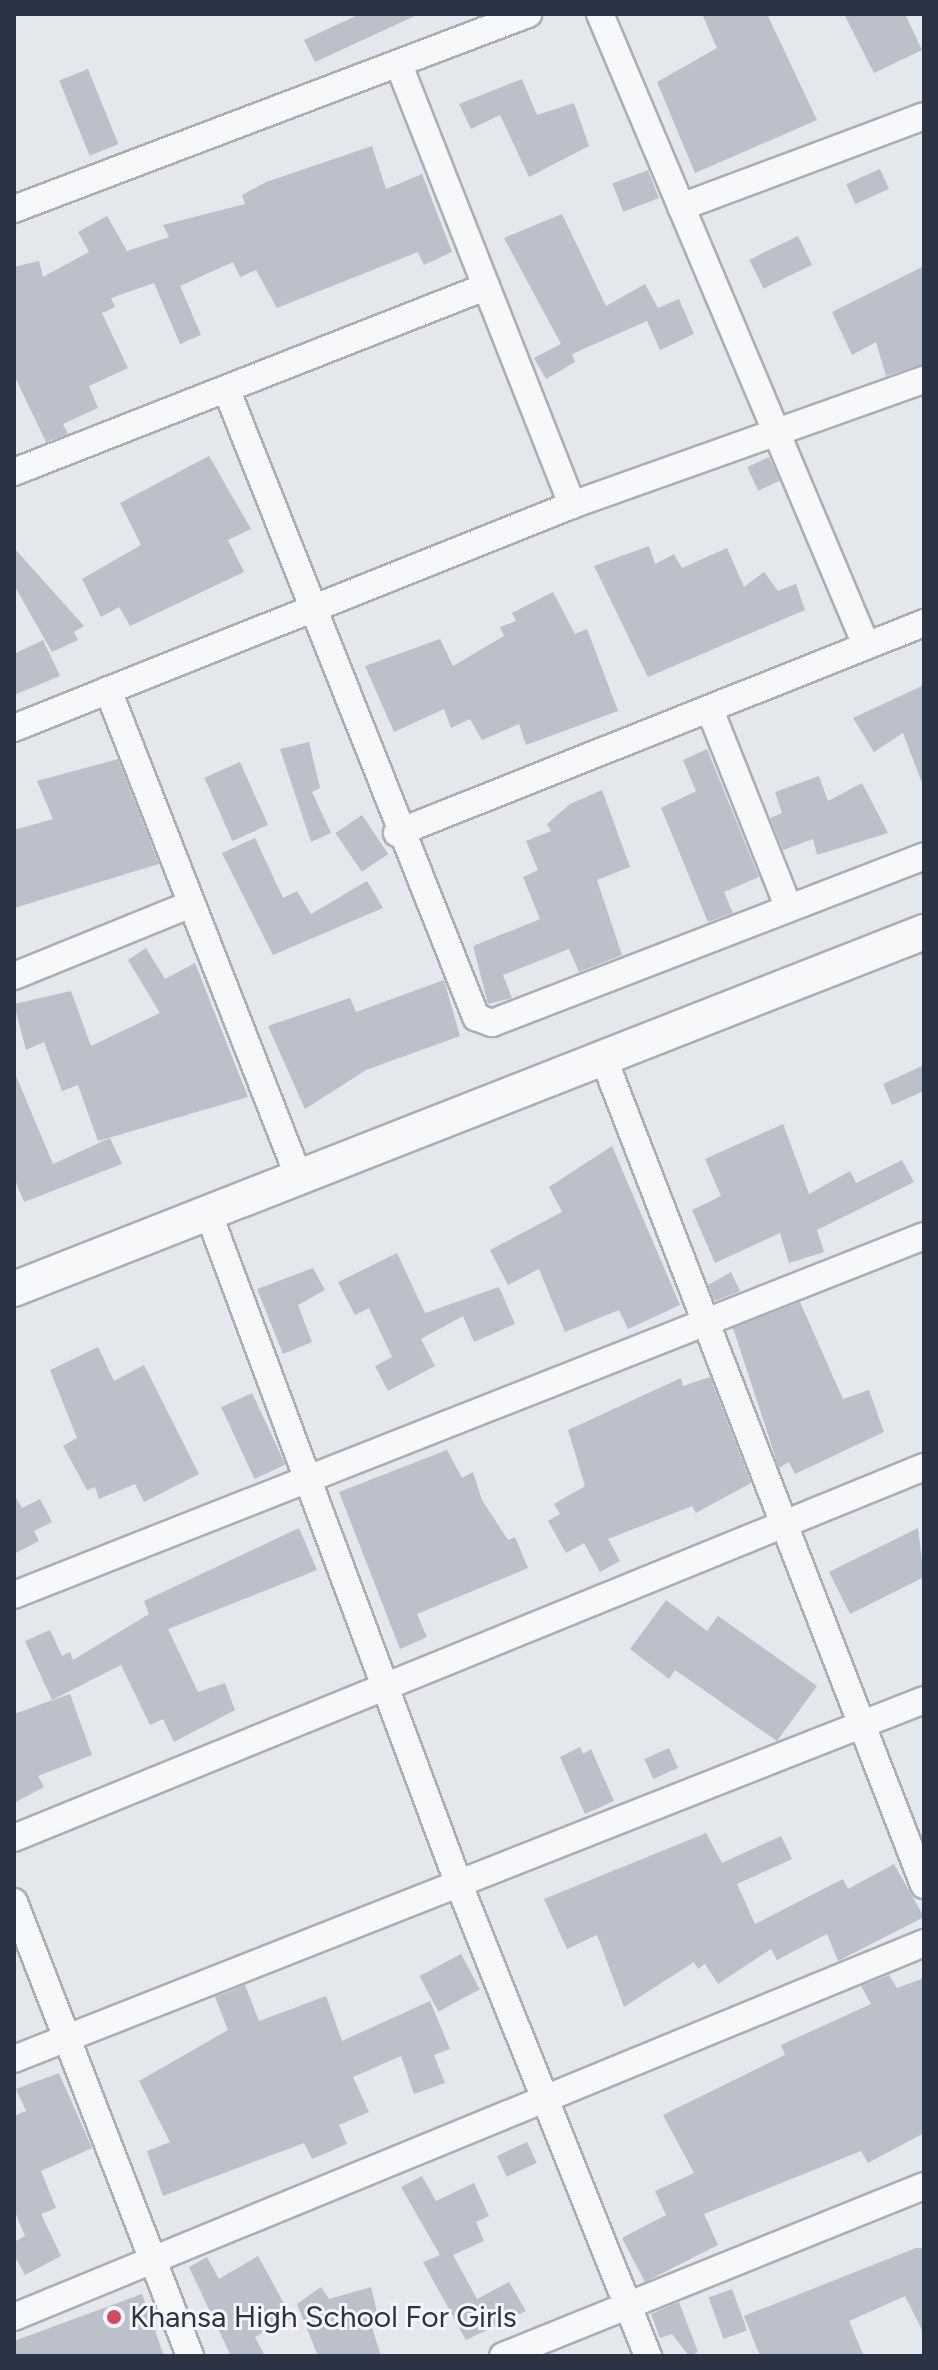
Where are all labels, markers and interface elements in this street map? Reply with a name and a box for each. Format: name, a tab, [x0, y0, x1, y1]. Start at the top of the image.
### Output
place label: Khansa High School For Girls	[130, 2299, 517, 2335]
marker: Khansa High School For Girls	[105, 2308, 123, 2326]

